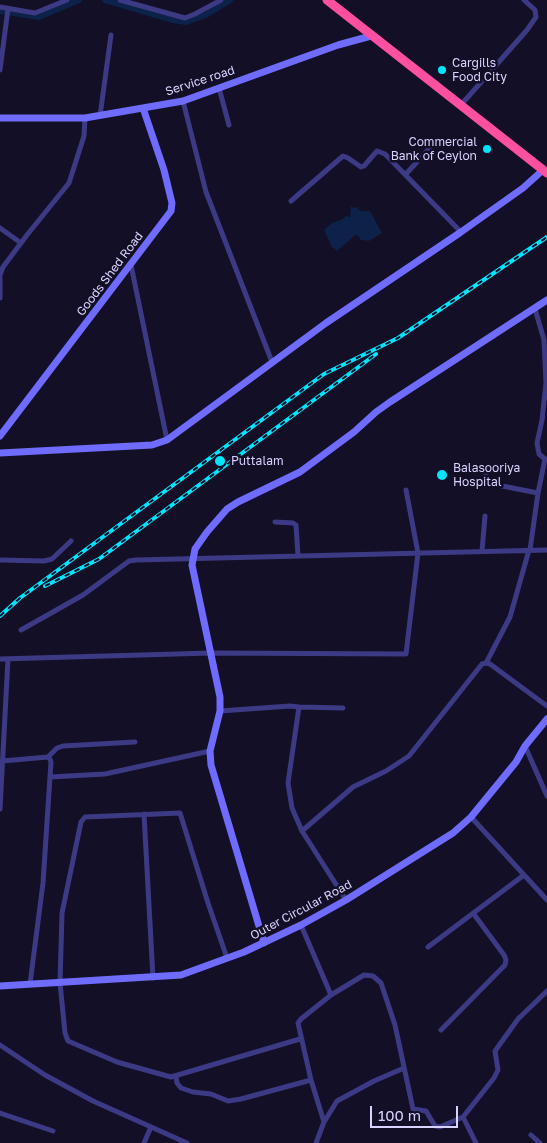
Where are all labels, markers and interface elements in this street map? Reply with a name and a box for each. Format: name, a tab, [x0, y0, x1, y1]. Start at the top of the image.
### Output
place label: Cargills Food City	[452, 56, 507, 84]
street label: Service road	[164, 63, 236, 99]
marker: Cargills Food City	[436, 64, 448, 76]
place label: Commercial Bank of Ceylon	[391, 135, 477, 163]
marker: Commercial Bank of Ceylon	[481, 143, 493, 155]
street label: Goods Shed Road	[74, 229, 146, 319]
marker: Puttalam	[213, 454, 227, 468]
place label: Puttalam	[231, 454, 284, 468]
place label: Balasooriya Hospital	[453, 461, 520, 489]
marker: Balasooriya Hospital	[435, 468, 449, 482]
street label: Outer Circular Road	[248, 877, 354, 943]
scale bar	[372, 1096, 460, 1128]
text: 100 m	[378, 1106, 421, 1124]

